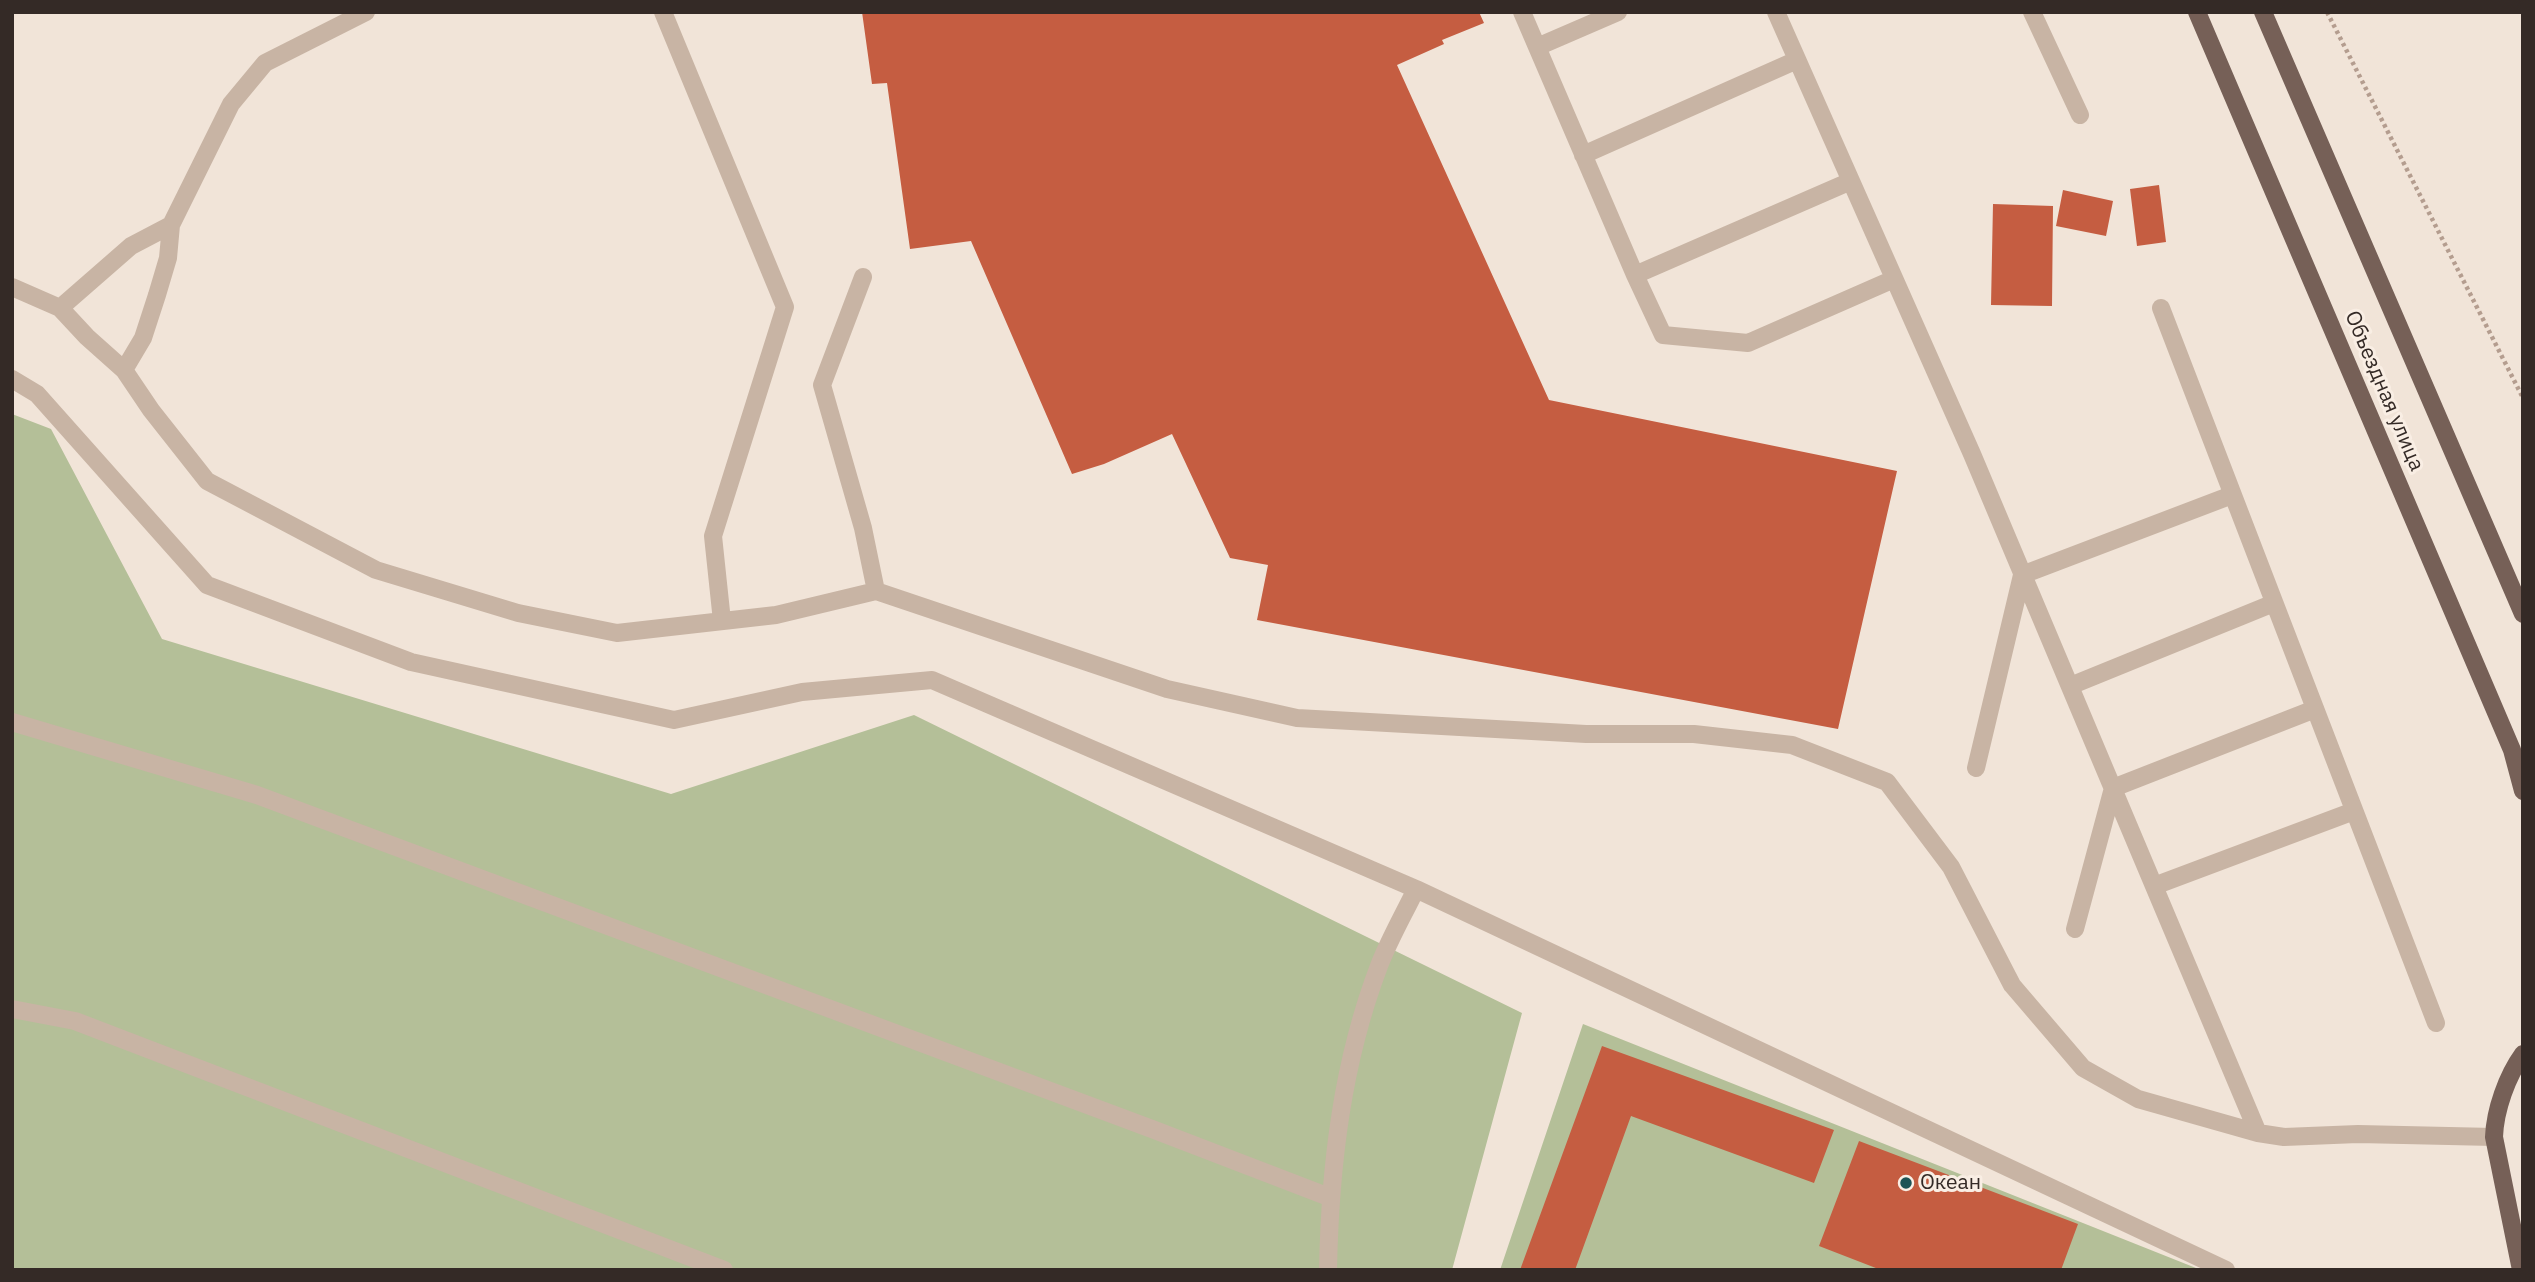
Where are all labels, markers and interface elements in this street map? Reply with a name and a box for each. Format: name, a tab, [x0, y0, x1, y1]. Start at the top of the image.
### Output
street label: Объездная улица	[2339, 307, 2429, 475]
place label: Океан	[1920, 1170, 1981, 1196]
marker: Океан	[1898, 1175, 1914, 1191]

